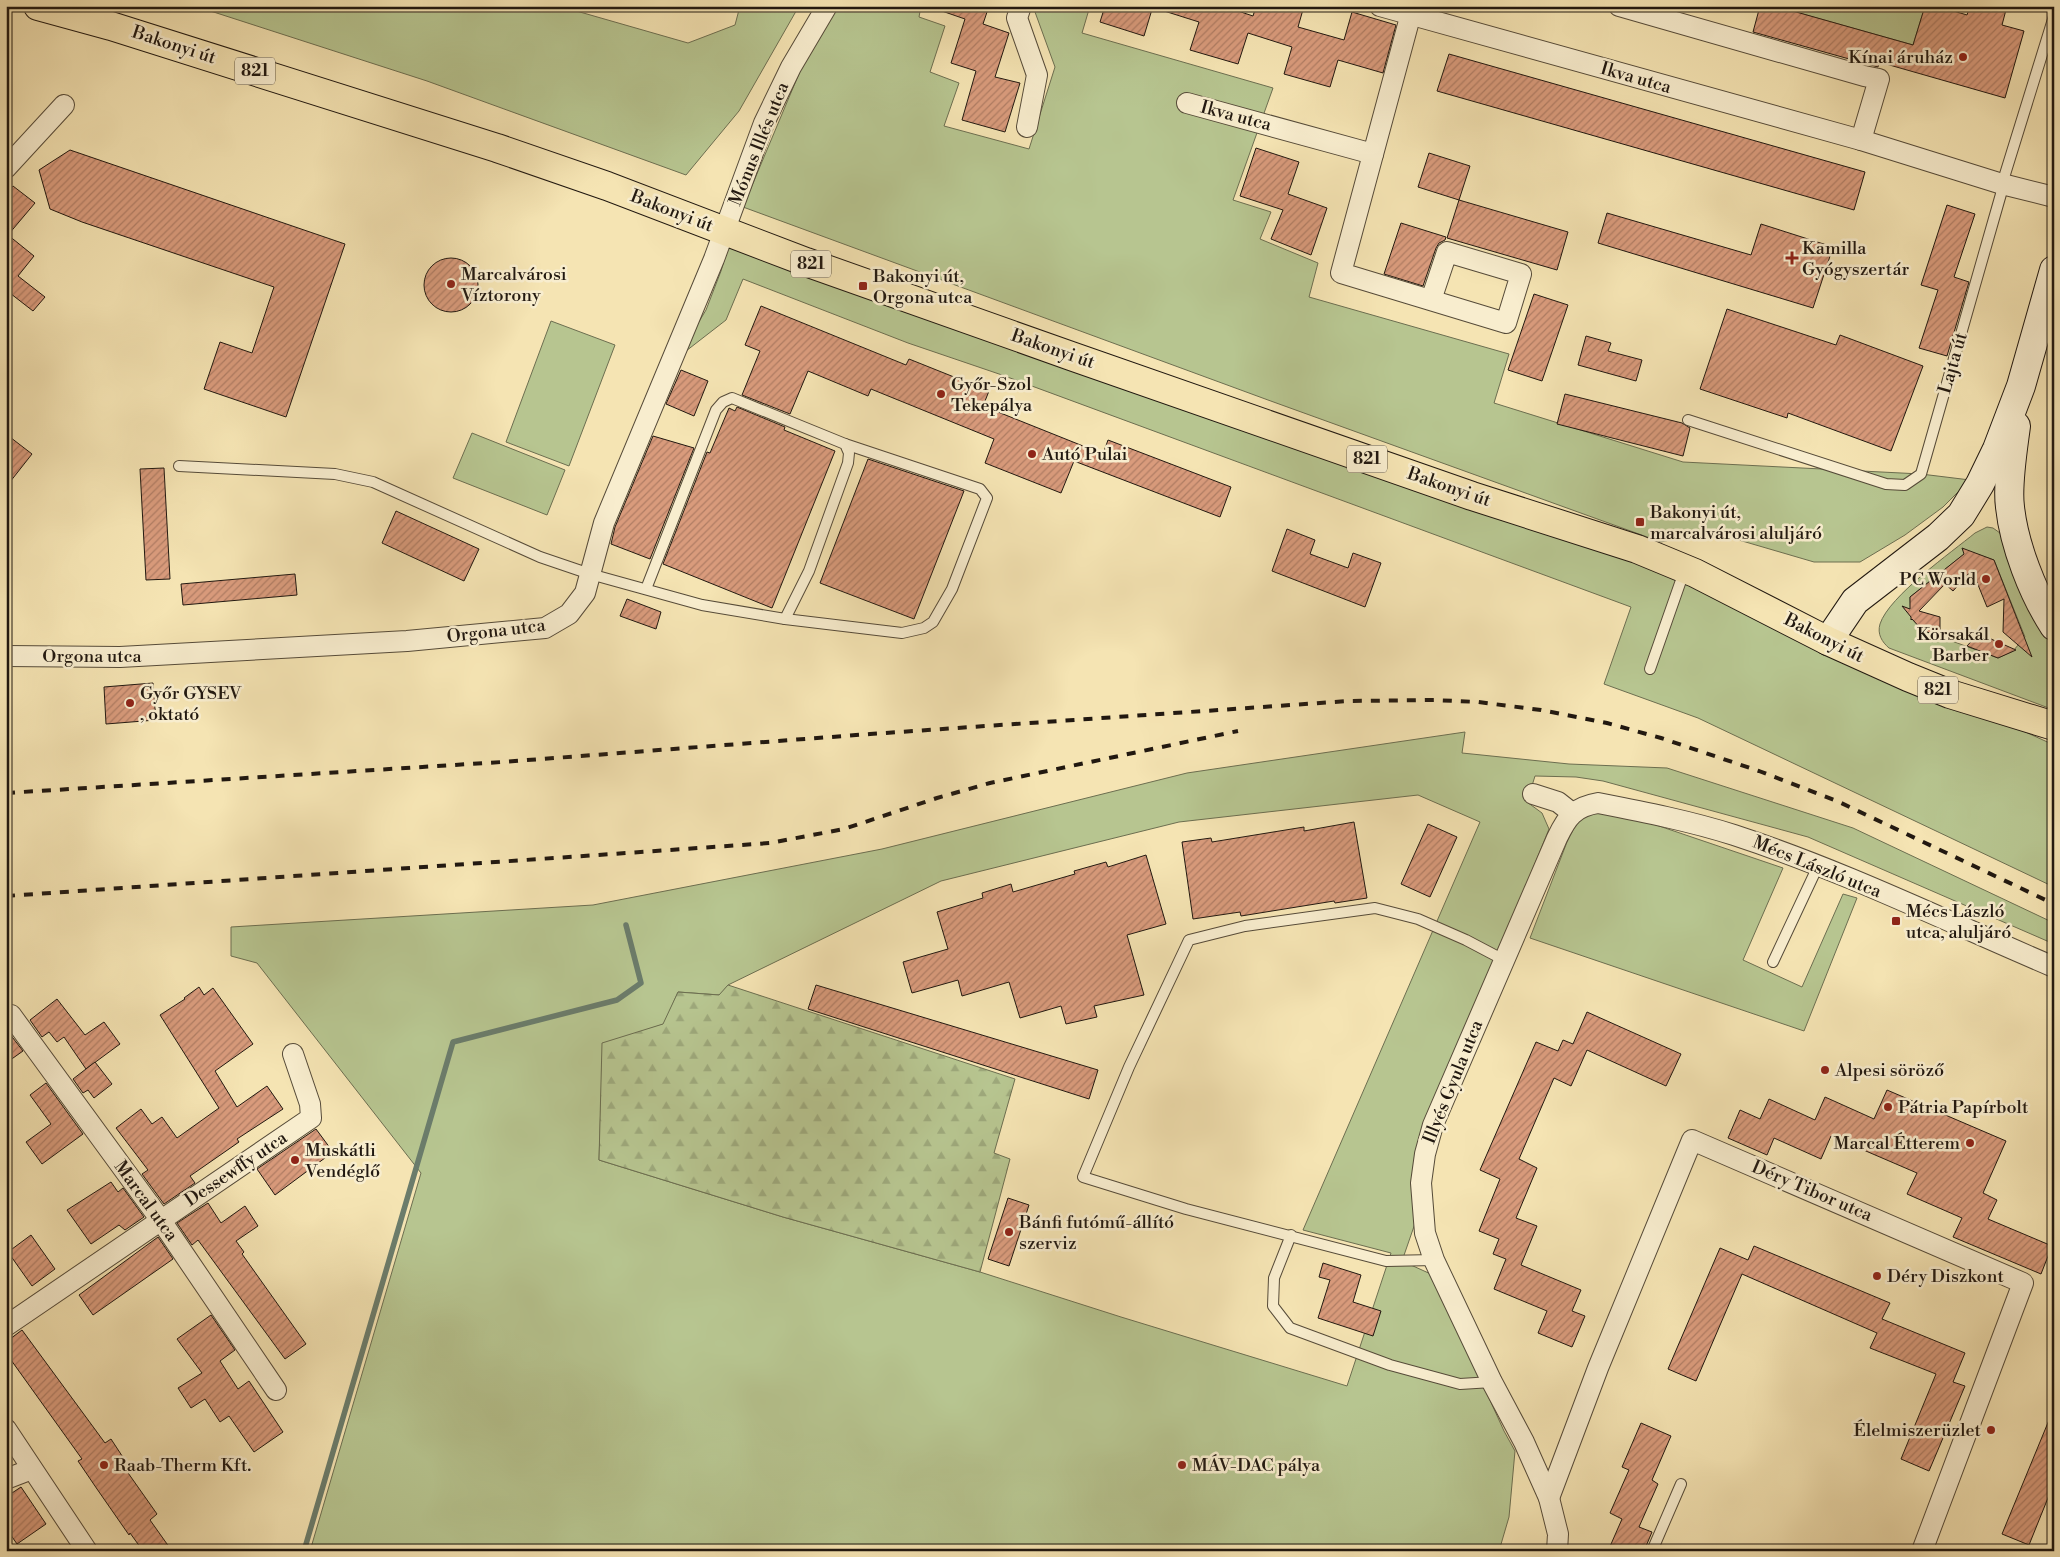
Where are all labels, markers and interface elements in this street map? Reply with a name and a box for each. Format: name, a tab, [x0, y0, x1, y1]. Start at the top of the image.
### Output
street label: Bakonyi út	[128, 20, 219, 70]
place label: Kínai áruház	[1848, 46, 1953, 69]
marker: Kínai áruház	[1957, 51, 1969, 63]
street label: Ikva utca	[1598, 57, 1675, 99]
road number: 821	[235, 58, 275, 84]
street label: Mónus Illés utca	[724, 78, 795, 209]
street label: Ikva utca	[1198, 96, 1275, 137]
street label: Bakonyi út	[626, 184, 717, 237]
place label: Kamilla Gyógyszertár	[1802, 237, 1910, 281]
road number: 821	[791, 250, 831, 278]
marker: Kamilla Gyógyszertár	[1786, 252, 1798, 264]
place label: Marcalvárosi Víztorony	[460, 263, 567, 307]
place label: Bakonyi út, Orgona utca	[872, 265, 973, 309]
marker: Marcalvárosi Víztorony	[445, 278, 457, 290]
marker: Bakonyi út, Orgona utca	[857, 280, 869, 292]
street label: Bakonyi út	[1007, 324, 1098, 374]
street label: Lajta út	[1933, 329, 1973, 396]
place label: Győr-Szol Tekepálya	[951, 373, 1033, 417]
marker: Győr-Szol Tekepálya	[935, 388, 947, 400]
place label: Autó Pulai	[1041, 443, 1128, 466]
road number: 821	[1347, 446, 1387, 472]
marker: Autó Pulai	[1026, 448, 1038, 460]
street label: Bakonyi út	[1403, 462, 1494, 512]
place label: Bakonyi út, marcalvárosi aluljáró	[1649, 501, 1822, 545]
marker: Bakonyi út, marcalvárosi aluljáró	[1634, 516, 1646, 528]
place label: PC World	[1899, 568, 1977, 591]
marker: PC World	[1980, 573, 1992, 585]
street label: Bakonyi út	[1779, 608, 1868, 668]
street label: Orgona utca	[445, 613, 548, 648]
place label: Körsakál Barber	[1917, 623, 1990, 667]
marker: Körsakál Barber	[1993, 638, 2005, 650]
street label: Orgona utca	[42, 645, 143, 668]
road number: 821	[1918, 676, 1958, 704]
place label: Győr GYSEV , oktató	[140, 682, 242, 726]
marker: Győr GYSEV , oktató	[124, 697, 136, 709]
street label: Mécs László utca	[1749, 831, 1886, 904]
place label: Mécs László utca, aluljáró	[1906, 900, 2011, 944]
marker: Mécs László utca, aluljáró	[1890, 915, 1902, 927]
street label: Illyés Gyula utca	[1418, 1016, 1489, 1147]
place label: Alpesi söröző	[1834, 1059, 1944, 1082]
marker: Alpesi söröző	[1819, 1064, 1831, 1076]
place label: Pátria Papírbolt	[1898, 1096, 2029, 1119]
marker: Pátria Papírbolt	[1882, 1101, 1894, 1113]
street label: Dessewffy utca	[180, 1126, 292, 1212]
place label: Marcal Étterem	[1834, 1132, 1960, 1155]
marker: Marcal Étterem	[1964, 1137, 1976, 1149]
place label: Muskátli Vendéglő	[304, 1139, 380, 1183]
marker: Muskátli Vendéglő	[289, 1154, 301, 1166]
street label: Déry Tibor utca	[1748, 1155, 1877, 1227]
street label: Marcal utca	[109, 1156, 184, 1247]
place label: Bánfi futómű-állító szerviz	[1018, 1211, 1174, 1255]
marker: Bánfi futómű-állító szerviz	[1003, 1226, 1015, 1238]
place label: Déry Diszkont	[1887, 1265, 2004, 1288]
marker: Déry Diszkont	[1871, 1270, 1883, 1282]
place label: Élelmiszerüzlet	[1854, 1419, 1982, 1442]
marker: Élelmiszerüzlet	[1985, 1424, 1997, 1436]
place label: Raab-Therm Kft.	[114, 1454, 251, 1477]
place label: MÁV-DAC pálya	[1192, 1454, 1321, 1477]
marker: Raab-Therm Kft.	[98, 1459, 110, 1471]
marker: MÁV-DAC pálya	[1176, 1459, 1188, 1471]

